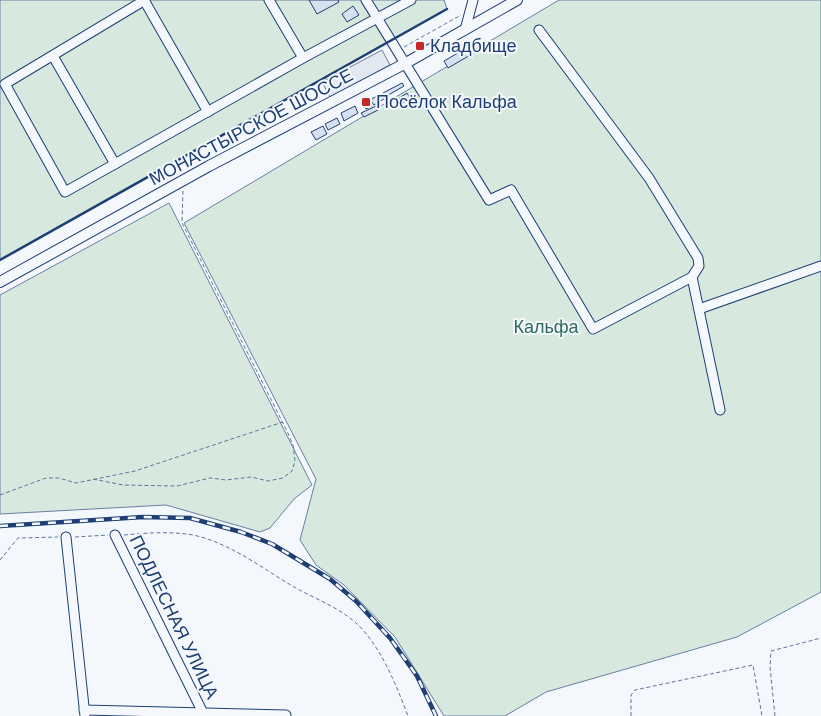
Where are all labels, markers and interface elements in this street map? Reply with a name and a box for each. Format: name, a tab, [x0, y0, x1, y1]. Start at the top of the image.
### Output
place label: Кладбище	[430, 36, 516, 56]
marker: Кладбище	[414, 40, 426, 52]
street label: МОНАСТЫРСКОЕ ШОССЕ	[146, 65, 356, 189]
place label: Посёлок Кальфа	[376, 92, 518, 112]
marker: Посёлок Кальфа	[360, 96, 372, 108]
park label: Кальфа	[513, 317, 580, 337]
street label: ПОДЛЕСНАЯ УЛИЦА	[126, 532, 222, 702]

